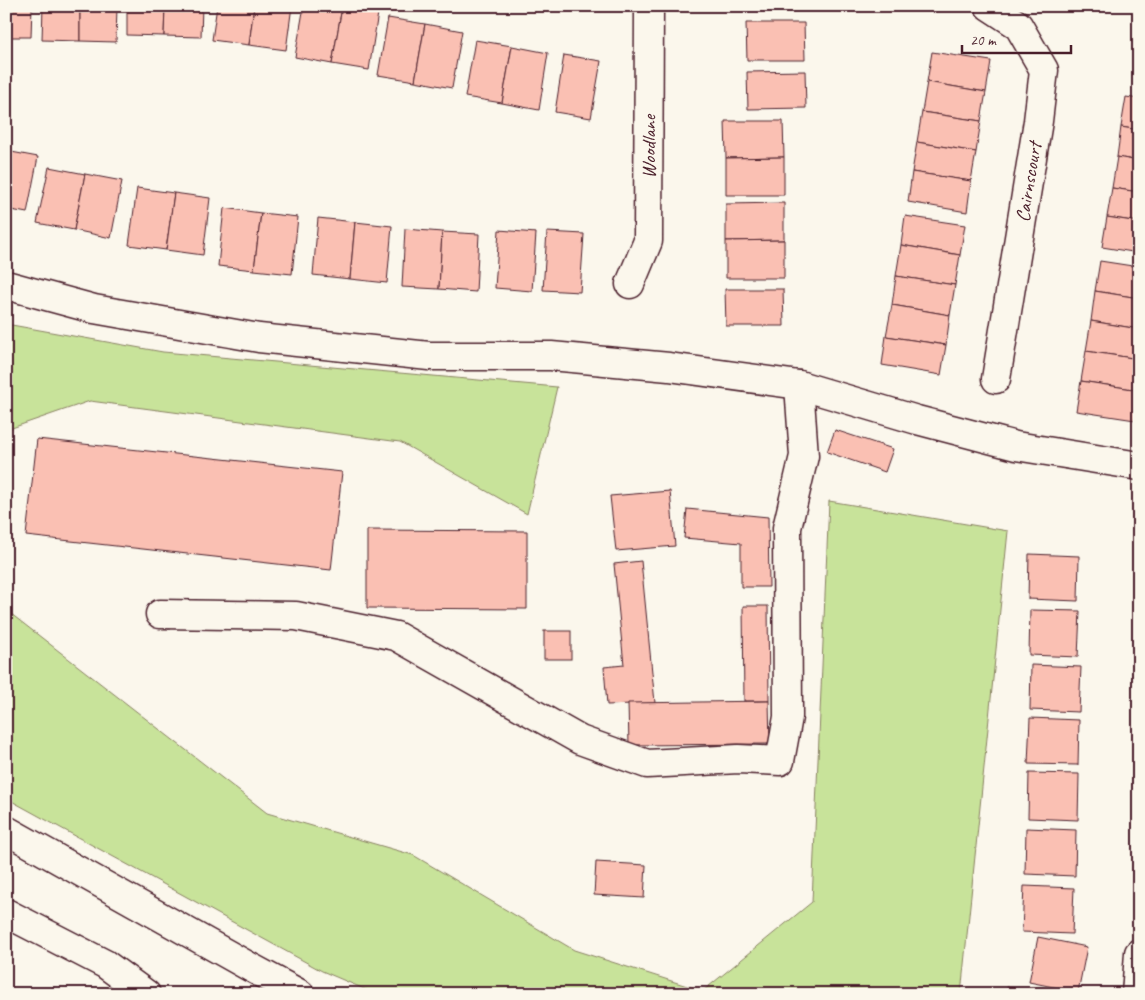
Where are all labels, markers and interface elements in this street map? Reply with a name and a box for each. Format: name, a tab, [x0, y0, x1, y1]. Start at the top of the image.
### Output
scale bar	[962, 22, 1071, 54]
text: 20 m	[970, 31, 997, 50]
street label: Woodlane	[636, 113, 662, 178]
street label: Cairnscourt	[1010, 137, 1048, 224]

